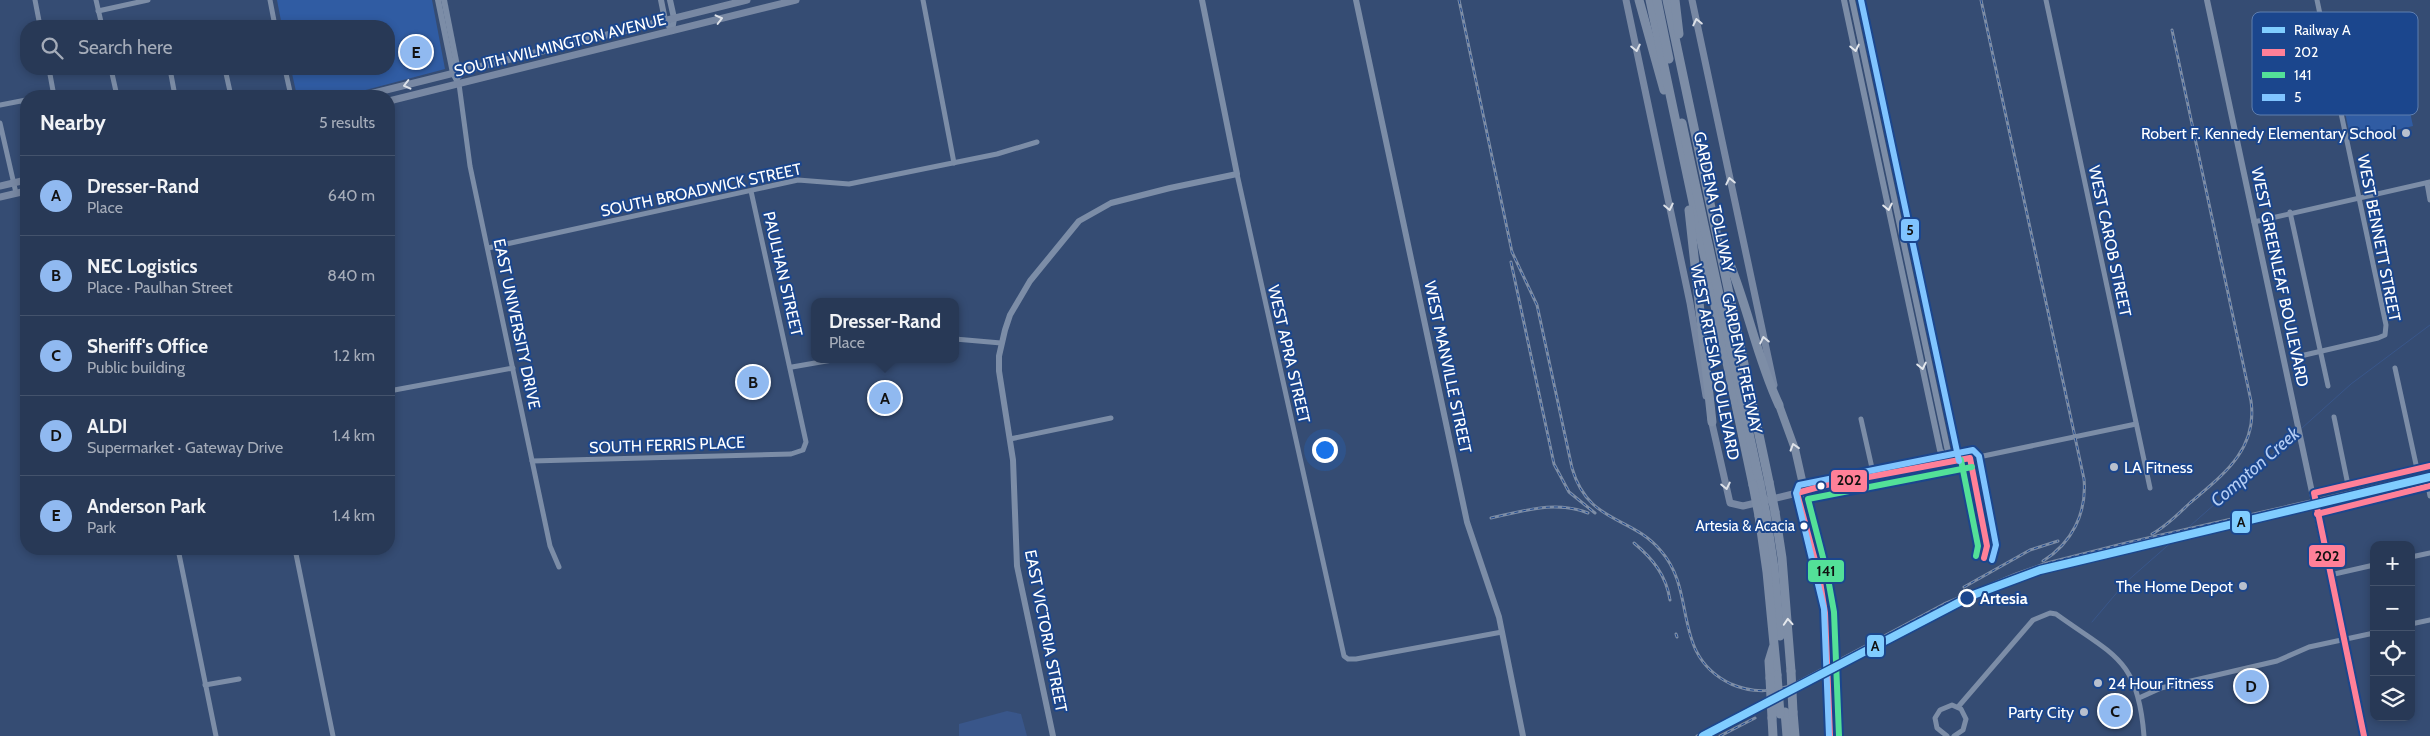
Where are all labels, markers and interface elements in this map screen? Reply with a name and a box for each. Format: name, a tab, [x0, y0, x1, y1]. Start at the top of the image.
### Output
street label: SOUTH WILMINGTON AVENUE	[452, 9, 668, 81]
legend	[2252, 12, 2418, 115]
one-way arrow	[715, 14, 724, 25]
one-way arrow	[1692, 18, 1702, 27]
search box	[20, 20, 395, 75]
text: Railway A	[2294, 21, 2351, 39]
pin: E	[400, 33, 432, 71]
icon: search	[38, 34, 66, 62]
text: Search here	[78, 36, 172, 59]
one-way arrow	[1630, 43, 1640, 52]
one-way arrow	[1849, 43, 1859, 52]
text: 202	[2294, 43, 2318, 61]
text: 141	[2294, 66, 2311, 84]
one-way arrow	[404, 79, 412, 89]
text: 5	[2294, 88, 2302, 106]
text: Nearby	[40, 110, 106, 135]
text: 5 results	[319, 113, 375, 132]
place label: Robert F. Kennedy Elementary School	[2141, 124, 2396, 143]
marker: Robert F. Kennedy Elementary School	[2400, 127, 2412, 139]
street label: GARDENA TOLLWAY	[1690, 130, 1738, 275]
street label: WEST BENNETT STREET	[2353, 153, 2405, 324]
street label: SOUTH BROADWICK STREET	[599, 159, 804, 221]
street label: WEST CAROB STREET	[2085, 164, 2135, 319]
street label: WEST GREENLEAF BOULEVARD	[2247, 165, 2313, 389]
text: Dresser-Rand	[87, 175, 199, 198]
one-way arrow	[1726, 177, 1736, 186]
text: A	[51, 186, 61, 205]
text: 640 m	[328, 186, 375, 205]
text: Place	[87, 198, 123, 217]
one-way arrow	[1663, 202, 1674, 211]
one-way arrow	[1883, 202, 1893, 211]
street label: PAULHAN STREET	[759, 210, 807, 339]
line badge: 5	[1900, 218, 1920, 242]
text: 5	[1906, 221, 1914, 239]
street label: EAST UNIVERSITY DRIVE	[490, 237, 544, 411]
text: NEC Logistics	[87, 255, 197, 278]
street label: WEST ARTESIA BOULEVARD	[1687, 262, 1743, 462]
text: B	[51, 266, 61, 285]
text: 840 m	[327, 266, 375, 285]
text: Place · Paulhan Street	[87, 278, 233, 297]
street label: WEST MANVILLE STREET	[1420, 279, 1476, 455]
street label: WEST APRA STREET	[1264, 283, 1314, 425]
street label: GARDENA FREEWAY	[1718, 291, 1766, 436]
popup	[811, 298, 959, 363]
text: Dresser-Rand	[829, 310, 941, 333]
text: Place	[829, 333, 865, 352]
text: Sheriff's Office	[87, 335, 208, 358]
one-way arrow	[1759, 336, 1770, 345]
text: C	[51, 346, 61, 365]
text: 1.2 km	[333, 346, 375, 365]
text: Public building	[87, 358, 185, 377]
one-way arrow	[1917, 361, 1927, 370]
pin: B	[737, 363, 769, 401]
pin: A	[869, 379, 901, 417]
text: ALDI	[87, 415, 127, 438]
water label: Compton Creek	[2206, 422, 2305, 511]
text: D	[50, 426, 62, 445]
text: 1.4 km	[332, 426, 375, 445]
street label: SOUTH FERRIS PLACE	[589, 433, 745, 457]
your location	[1312, 437, 1338, 463]
text: Supermarket · Gateway Drive	[87, 438, 283, 457]
one-way arrow	[1790, 444, 1800, 452]
place label: LA Fitness	[2124, 458, 2193, 477]
marker: LA Fitness	[2108, 461, 2120, 473]
line badge: 202	[1830, 469, 1868, 493]
text: 202	[1837, 471, 1861, 489]
unlabelled marker	[1816, 481, 1826, 491]
one-way arrow	[1720, 482, 1731, 491]
text: Anderson Park	[87, 495, 206, 518]
text: E	[51, 506, 61, 525]
text: 1.4 km	[332, 506, 375, 525]
line badge: A	[2231, 510, 2251, 534]
text: A	[2237, 513, 2246, 531]
place label: Artesia & Acacia	[1696, 517, 1796, 535]
text: Park	[87, 518, 116, 537]
marker: Artesia & Acacia	[1799, 521, 1809, 531]
map controls	[2370, 541, 2415, 721]
button: +	[2370, 541, 2415, 586]
line badge: 202	[2308, 544, 2346, 568]
text: 202	[2315, 547, 2339, 565]
street label: EAST VICTORIA STREET	[1021, 548, 1071, 714]
line badge: 141	[1807, 559, 1845, 583]
text: 141	[1817, 562, 1835, 580]
place label: The Home Depot	[2116, 577, 2234, 596]
marker: The Home Depot	[2237, 580, 2249, 592]
button: −	[2370, 586, 2415, 631]
marker: Artesia	[1958, 589, 1976, 607]
place label: Artesia	[1980, 589, 2028, 608]
one-way arrow	[1782, 618, 1793, 626]
button: locate	[2370, 631, 2415, 676]
line badge: A	[1866, 634, 1885, 658]
text: A	[1871, 637, 1880, 655]
pin: D	[2235, 667, 2267, 705]
place label: 24 Hour Fitness	[2108, 674, 2214, 693]
button: layers	[2370, 676, 2415, 721]
marker: 24 Hour Fitness	[2092, 677, 2104, 689]
pin: C	[2099, 692, 2131, 730]
place label: Party City	[2008, 703, 2074, 722]
marker: Party City	[2078, 706, 2090, 718]

